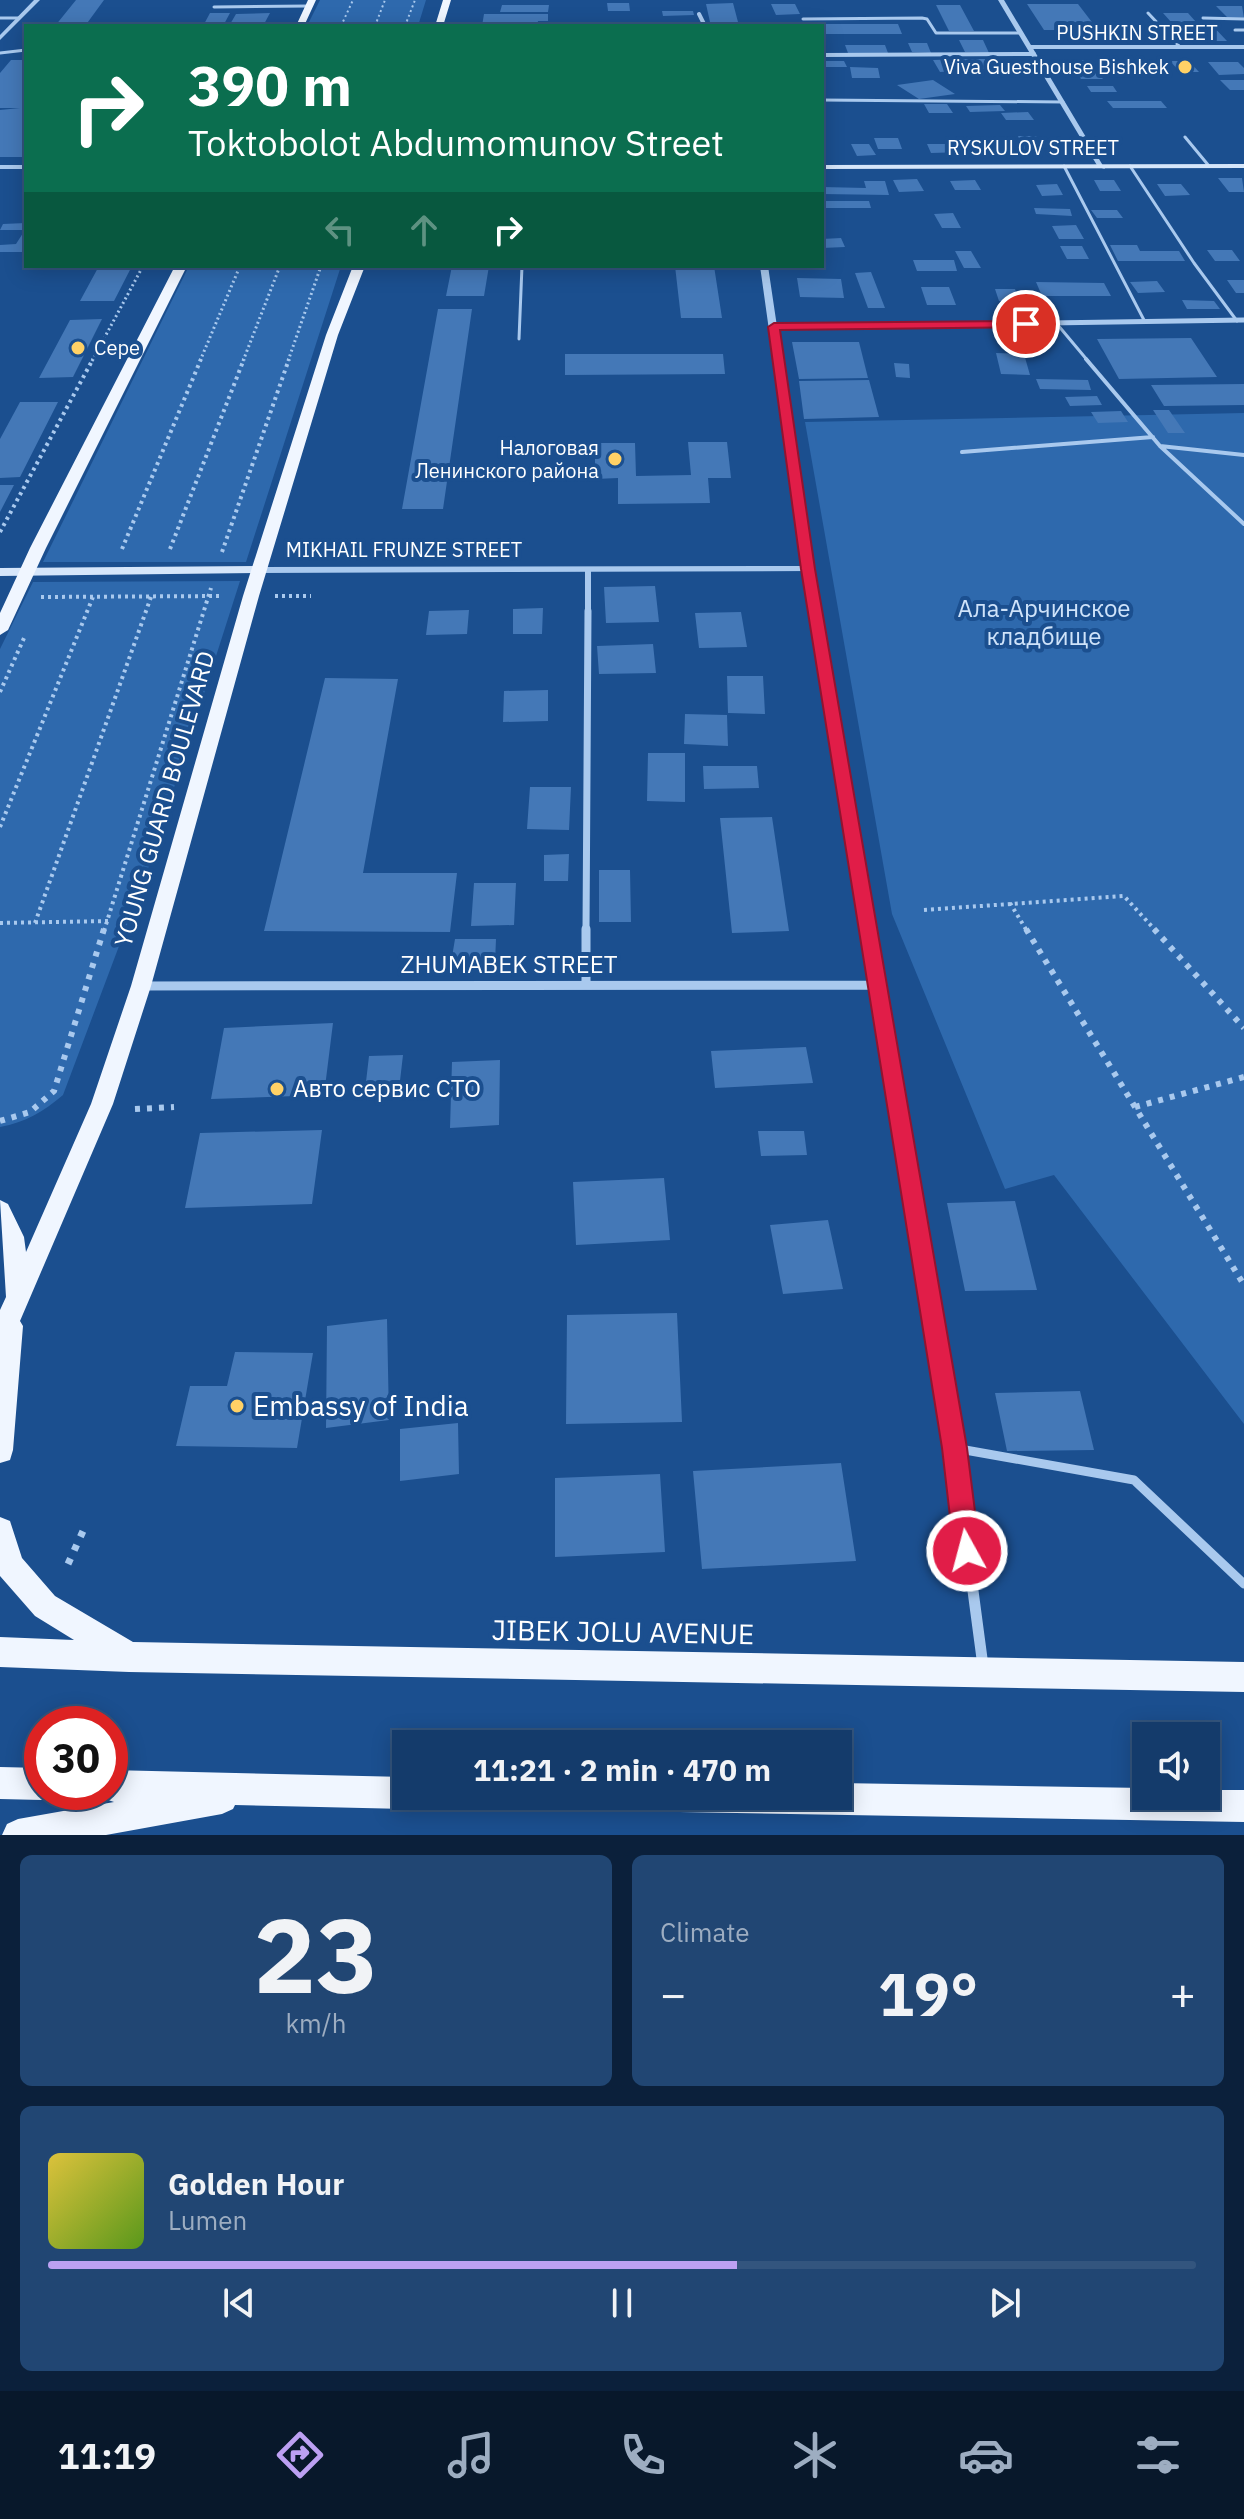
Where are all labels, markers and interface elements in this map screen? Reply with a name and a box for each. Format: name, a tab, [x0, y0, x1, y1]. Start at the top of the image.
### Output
street label: PUSHKIN STREET	[1056, 19, 1218, 46]
text: 390 m	[188, 49, 352, 121]
place label: Viva Guesthouse Bishkek	[944, 53, 1169, 80]
icon: right	[56, 56, 160, 160]
marker: Viva Guesthouse Bishkek	[1176, 58, 1194, 76]
text: Toktobolot Abdumomunov Street	[188, 119, 724, 166]
street label: RYSKULOV STREET	[947, 134, 1119, 161]
icon: left	[318, 208, 362, 252]
icon: ahead	[402, 208, 446, 252]
icon: right	[486, 208, 530, 252]
pin	[992, 290, 1060, 358]
icon: arrive	[1004, 302, 1048, 346]
place label: Сере	[94, 334, 140, 361]
marker: Сере	[69, 339, 87, 357]
place label: Налоговая Ленинского района	[415, 434, 599, 484]
marker: Налоговая Ленинского района	[606, 450, 624, 468]
street label: MIKHAIL FRUNZE STREET	[286, 536, 522, 563]
park label: Ала-Арчинское кладбище	[957, 592, 1131, 652]
street label: YOUNG GUARD BOULEVARD	[106, 647, 222, 950]
street label: ZHUMABEK STREET	[400, 948, 618, 980]
place label: Авто сервис СТО	[293, 1072, 481, 1104]
marker: Авто сервис СТО	[268, 1080, 286, 1098]
place label: Embassy of India	[253, 1387, 469, 1424]
marker: Embassy of India	[228, 1397, 246, 1415]
position arrow	[925, 1509, 1009, 1593]
street label: JIBEK JOLU AVENUE	[491, 1611, 755, 1652]
speed limit sign: 30	[24, 1706, 128, 1810]
map controls	[1132, 1722, 1220, 1810]
button: sound	[1132, 1722, 1220, 1810]
text: 11:21 · 2 min · 470 m	[473, 1750, 771, 1789]
text: 23	[254, 1886, 378, 2022]
text: Climate	[660, 1915, 750, 1949]
text: 19°	[878, 1954, 978, 2033]
text: −	[660, 1965, 686, 2022]
text: +	[1170, 1965, 1196, 2022]
text: km/h	[285, 2006, 347, 2040]
text: Golden Hour	[168, 2164, 344, 2203]
text: Lumen	[168, 2203, 247, 2237]
icon: previous	[217, 2281, 261, 2325]
icon: pause	[600, 2281, 644, 2325]
icon: next	[983, 2281, 1027, 2325]
icon: directions	[272, 2427, 328, 2483]
icon: music	[443, 2427, 499, 2483]
icon: phone	[615, 2427, 671, 2483]
icon: climate	[787, 2427, 843, 2483]
icon: car	[958, 2427, 1014, 2483]
icon: filters	[1130, 2427, 1186, 2483]
text: 11:19	[58, 2432, 156, 2479]

